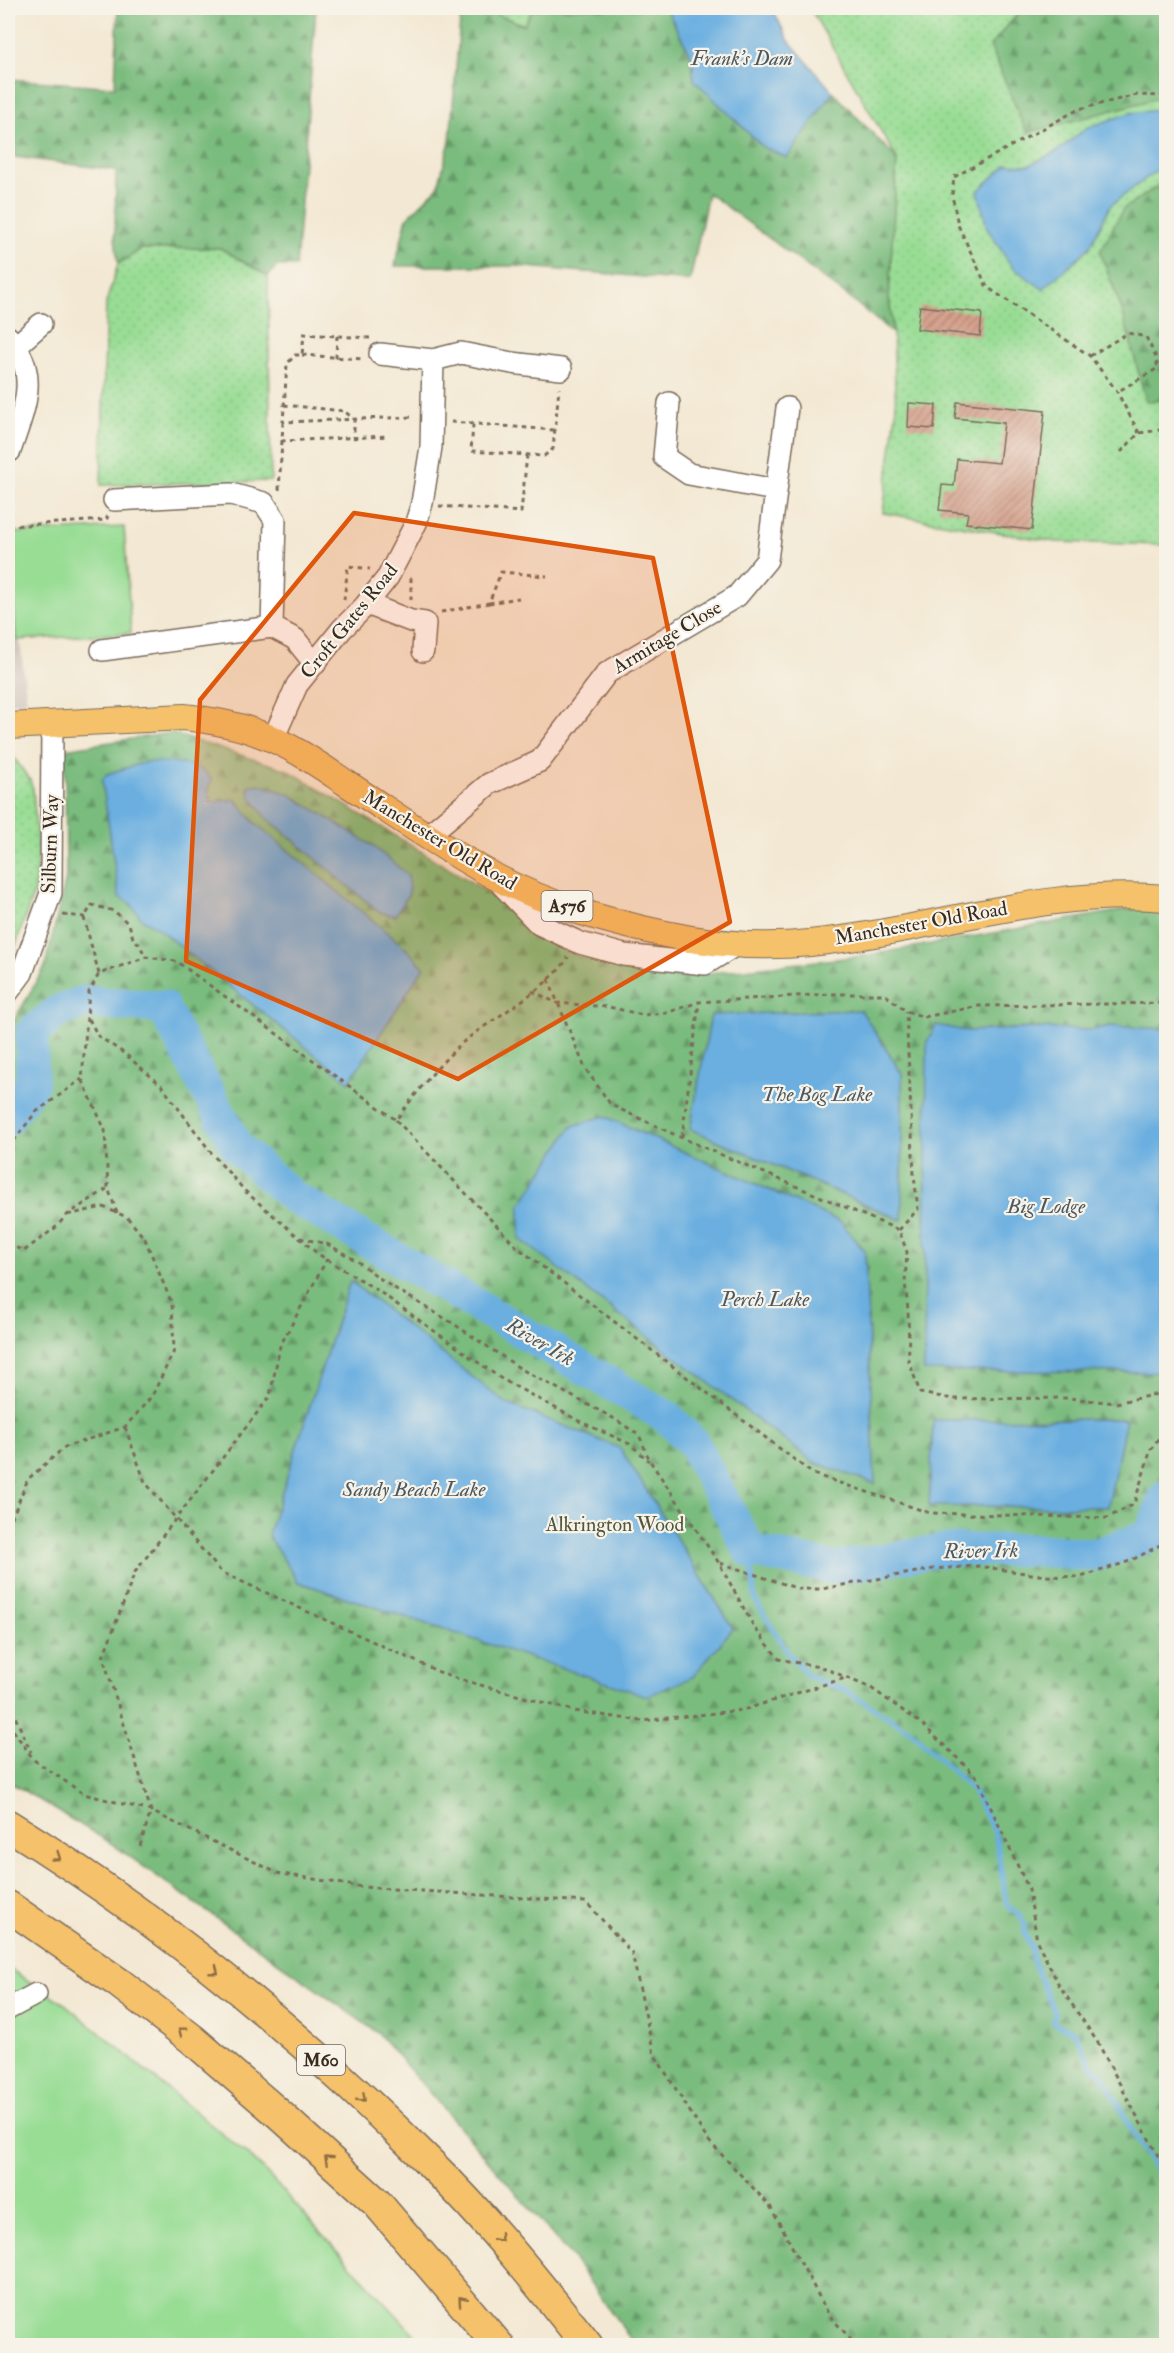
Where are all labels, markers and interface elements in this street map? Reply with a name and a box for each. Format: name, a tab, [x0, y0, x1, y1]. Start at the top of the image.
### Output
water label: Frank's Dam	[690, 45, 793, 72]
street label: Croft Gates Road	[295, 558, 403, 684]
street label: Armitage Close	[607, 595, 726, 680]
street label: Manchester Old Road	[359, 784, 522, 896]
street label: Silburn Way	[36, 793, 64, 894]
road number: A576	[542, 891, 592, 921]
street label: Manchester Old Road	[833, 895, 1010, 951]
water label: The Bog Lake	[762, 1081, 873, 1108]
water label: Big Lodge	[1006, 1193, 1086, 1220]
water label: Perch Lake	[720, 1286, 810, 1313]
water label: River Irk	[500, 1311, 579, 1372]
water label: Sandy Beach Lake	[342, 1476, 486, 1503]
park label: Alkrington Wood	[545, 1512, 684, 1537]
water label: River Irk	[942, 1537, 1019, 1565]
one-way arrow	[51, 1849, 61, 1861]
one-way arrow	[208, 1964, 219, 1975]
one-way arrow	[177, 2027, 188, 2038]
road number: M60	[297, 2045, 345, 2075]
one-way arrow	[355, 2091, 366, 2102]
one-way arrow	[325, 2155, 335, 2166]
one-way arrow	[492, 2231, 503, 2242]
one-way arrow	[458, 2297, 469, 2307]

